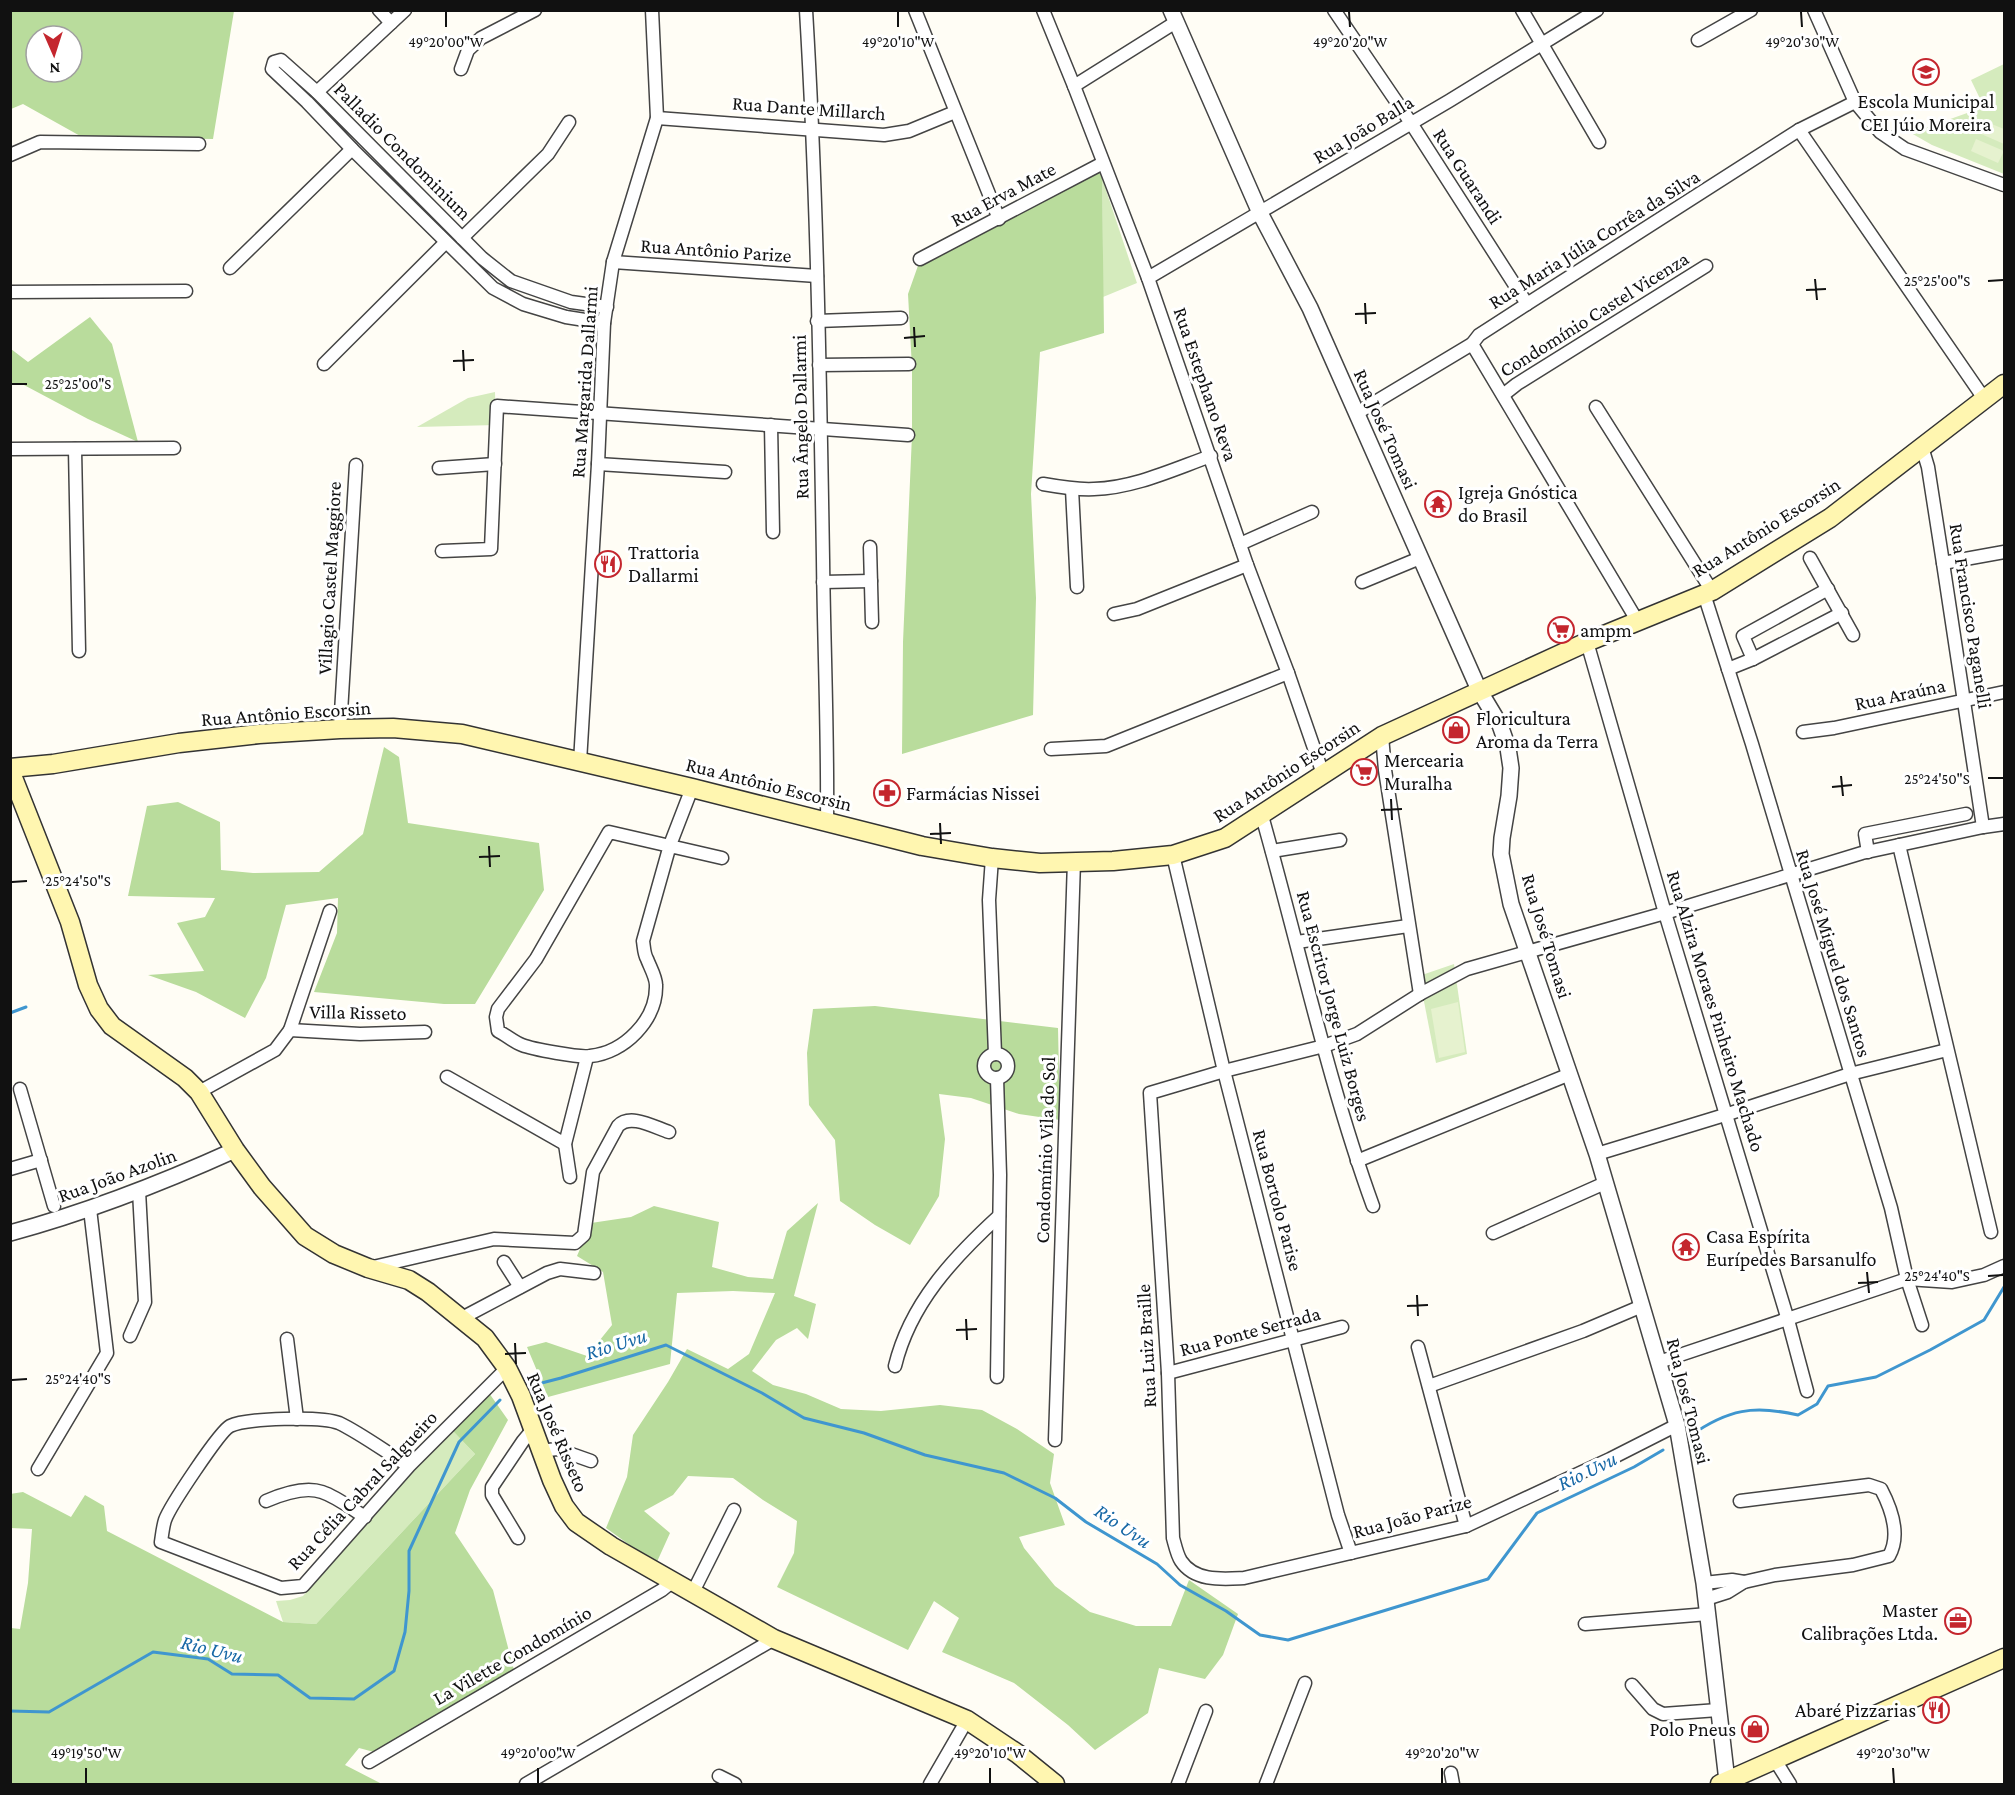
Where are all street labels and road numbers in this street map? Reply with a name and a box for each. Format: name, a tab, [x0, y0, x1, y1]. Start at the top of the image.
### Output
street label: Palladio Condominium	[330, 78, 476, 224]
street label: Rua João Balla	[1309, 90, 1418, 168]
street label: Rua Dante Millarch	[731, 92, 887, 124]
street label: Rua Guarandi	[1429, 124, 1507, 228]
street label: Rua Erva Mate	[947, 157, 1059, 231]
street label: Rua Maria Júlia Corrêa da Silva	[1484, 165, 1704, 314]
street label: Rua Antônio Parize	[640, 234, 792, 266]
street label: Condomínio Castel Vicenza	[1495, 247, 1693, 381]
street label: Rua Margarida Dallarmi	[566, 285, 603, 479]
street label: Rua Estephano Reva	[1168, 304, 1243, 464]
street label: Rua Ângelo Dallarmi	[788, 334, 813, 499]
street label: Rua José Tomasi	[1349, 366, 1422, 493]
street label: Rua Antônio Escorsin	[1688, 472, 1844, 581]
street label: Villagio Castel Maggiore	[313, 481, 346, 675]
street label: Rua Francisco Paganelli	[1944, 522, 1997, 710]
street label: Rua Araúna	[1853, 674, 1947, 714]
street label: Rua Antônio Escorsin	[200, 696, 372, 730]
street label: Rua Antônio Escorsin	[1209, 715, 1364, 827]
street label: Rua Antônio Escorsin	[684, 753, 855, 815]
street label: Rua José Miguel dos Santos	[1791, 846, 1876, 1060]
street label: Rua Alzira Moraes Pinheiro Machado	[1663, 868, 1769, 1154]
street label: Rua José Tomasi	[1517, 871, 1576, 1001]
street label: Rua Escritor Jorge Luiz Borges	[1292, 888, 1375, 1124]
street label: Villa Risseto	[309, 1000, 407, 1024]
street label: Condomínio Vila do Sol	[1031, 1056, 1059, 1244]
street label: Rua Bortolo Parise	[1249, 1127, 1308, 1273]
street label: Rua João Azolin	[55, 1143, 180, 1208]
street label: Rua Luiz Braille	[1132, 1283, 1160, 1408]
street label: Rua Ponte Serrada	[1177, 1302, 1323, 1360]
street label: Rua José Tomasi	[1662, 1336, 1715, 1467]
street label: Rua José Risseto	[522, 1369, 593, 1496]
street label: Rua Célia Cabral Salgueiro	[283, 1406, 442, 1575]
street label: Rua João Parize	[1350, 1490, 1474, 1543]
street label: La Vilette Condomínio	[429, 1601, 595, 1709]

